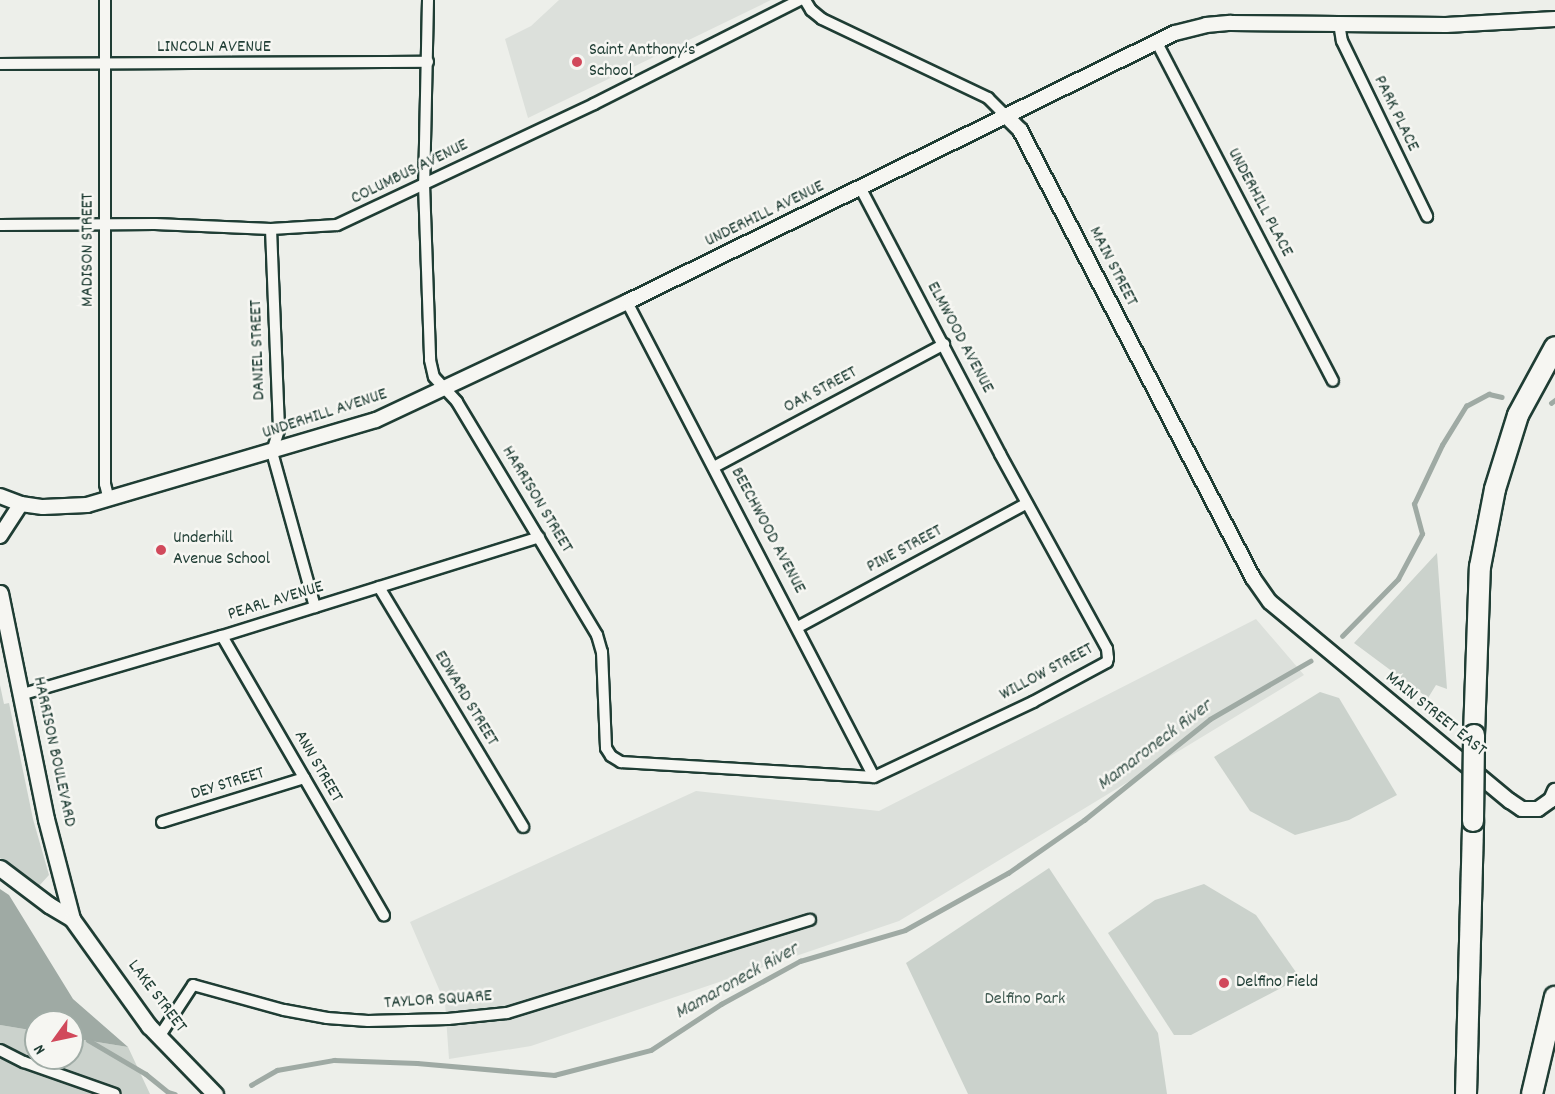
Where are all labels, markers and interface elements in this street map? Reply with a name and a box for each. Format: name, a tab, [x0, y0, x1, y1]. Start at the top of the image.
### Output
street label: LINCOLN AVENUE	[157, 37, 271, 59]
place label: Saint Anthony's School	[589, 41, 696, 84]
marker: Saint Anthony's School	[570, 55, 584, 69]
street label: PARK PLACE	[1367, 73, 1423, 155]
street label: COLUMBUS AVENUE	[348, 135, 472, 211]
street label: UNDERHILL PLACE	[1221, 145, 1297, 261]
street label: UNDERHILL AVENUE	[702, 177, 828, 253]
street label: MADISON STREET	[78, 193, 100, 307]
street label: MAIN STREET	[1083, 224, 1141, 310]
street label: ELMWOOD AVENUE	[921, 279, 997, 397]
street label: DANIEL STREET	[246, 299, 272, 401]
street label: OAK STREET	[781, 363, 861, 419]
street label: UNDERHILL AVENUE	[260, 385, 390, 445]
street label: HARRISON STREET	[496, 443, 576, 557]
street label: BEECHWOOD AVENUE	[725, 464, 809, 598]
street label: PINE STREET	[864, 521, 946, 579]
place label: Underhill Avenue School	[173, 529, 270, 572]
marker: Underhill Avenue School	[154, 543, 168, 557]
street label: PEARL AVENUE	[226, 577, 326, 627]
street label: WILLOW STREET	[997, 639, 1097, 707]
street label: EDWARD STREET	[428, 647, 502, 751]
street label: MAIN STREET EAST	[1380, 668, 1490, 762]
street label: HARRISON BOULEVARD	[27, 675, 79, 829]
water label: Mamaroneck River	[1093, 695, 1217, 797]
street label: ANN STREET	[288, 727, 346, 807]
street label: DEY STREET	[189, 764, 267, 806]
water label: Mamaroneck River	[671, 938, 803, 1026]
street label: LAKE STREET	[122, 956, 190, 1038]
place label: Delfino Field	[1236, 972, 1318, 994]
marker: Delfino Field	[1217, 976, 1231, 990]
street label: TAYLOR SQUARE	[383, 986, 493, 1016]
park label: Delfino Park	[985, 989, 1065, 1011]
north arrow	[24, 1010, 84, 1070]
text: N	[28, 1039, 52, 1059]

